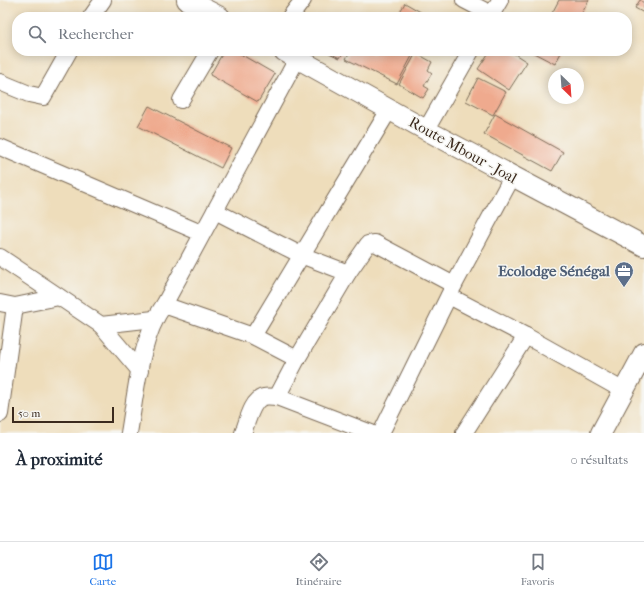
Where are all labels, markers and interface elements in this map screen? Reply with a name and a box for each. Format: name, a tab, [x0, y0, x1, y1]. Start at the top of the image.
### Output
search box	[12, 12, 632, 56]
icon: search	[26, 23, 48, 45]
text: Rechercher	[58, 25, 133, 43]
north arrow	[548, 68, 584, 104]
street label: Route Mbour - Joal	[406, 113, 520, 187]
office icon: Ecolodge Sénégal	[613, 260, 635, 288]
place label: Ecolodge Sénégal	[498, 262, 611, 280]
scale bar	[12, 405, 114, 424]
text: 50 m	[18, 407, 40, 420]
text: À proximité	[16, 449, 103, 469]
text: 0 résultats	[570, 452, 628, 467]
tab: Carte	[90, 551, 116, 588]
tab: Itinéraire	[295, 551, 342, 588]
tab: Favoris	[521, 551, 554, 588]

